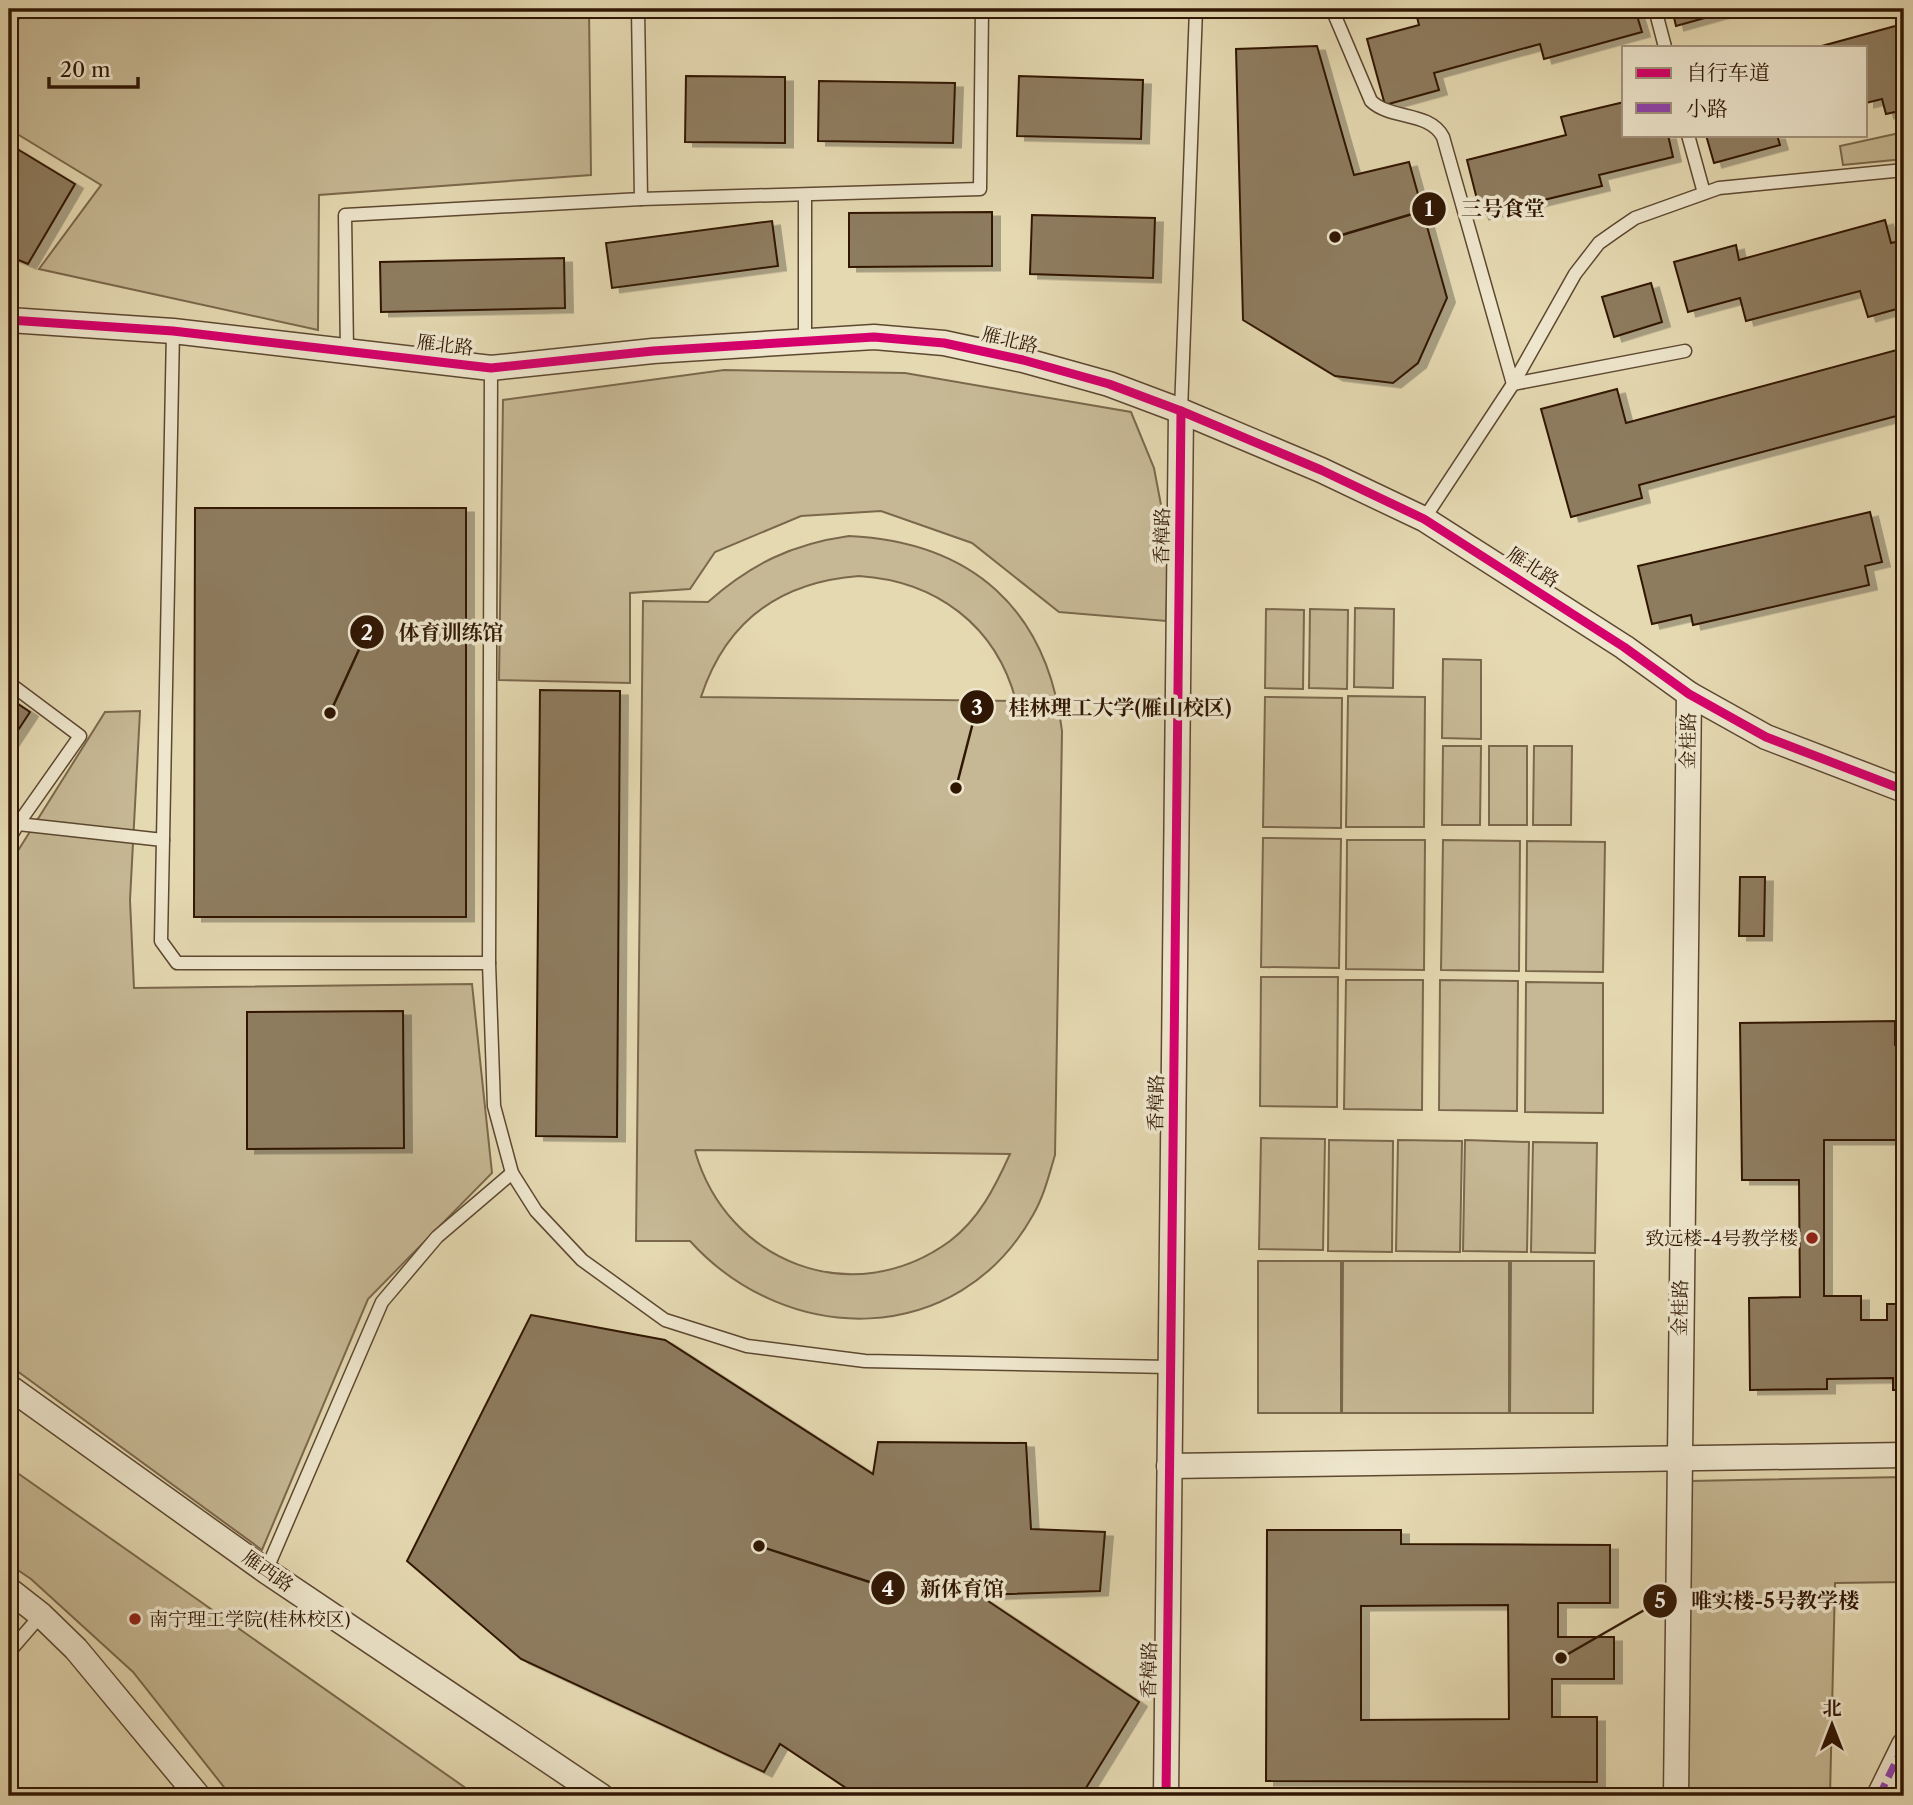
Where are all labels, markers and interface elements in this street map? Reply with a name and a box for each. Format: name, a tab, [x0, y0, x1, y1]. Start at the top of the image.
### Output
scale bar	[49, 46, 138, 90]
legend	[1622, 46, 1868, 136]
text: 20 m	[60, 57, 111, 82]
text: 自行车道	[1686, 60, 1770, 85]
text: 小路	[1686, 96, 1728, 121]
callout: 三号食堂	[1412, 188, 1559, 230]
text: 1	[1424, 196, 1434, 221]
text: 三号食堂	[1461, 196, 1545, 221]
street label: 雁北路	[980, 322, 1040, 358]
street label: 雁北路	[415, 330, 475, 360]
street label: 香樟路	[1150, 507, 1174, 565]
street label: 雁北路	[1503, 542, 1563, 592]
callout: 体育训练馆	[349, 611, 517, 653]
text: 2	[361, 620, 373, 645]
text: 体育训练馆	[399, 620, 504, 645]
callout: 桂林理工大学(雁山校区)	[959, 686, 1245, 728]
text: 3	[971, 695, 983, 720]
text: 桂林理工大学(雁山校区)	[1008, 695, 1232, 720]
street label: 金桂路	[1676, 712, 1700, 770]
street label: 香樟路	[1144, 1074, 1168, 1132]
place label: 致远楼-4号教学楼	[1645, 1227, 1798, 1250]
marker: 致远楼-4号教学楼	[1804, 1230, 1820, 1246]
street label: 金桂路	[1668, 1279, 1692, 1337]
street label: 雁西路	[238, 1545, 298, 1597]
callout: 新体育馆	[871, 1567, 1018, 1609]
text: 4	[882, 1576, 894, 1601]
text: 新体育馆	[920, 1576, 1004, 1601]
callout: 唯实楼-5号教学楼	[1642, 1580, 1873, 1622]
text: 5	[1654, 1588, 1666, 1613]
text: 唯实楼-5号教学楼	[1691, 1588, 1859, 1613]
place label: 南宁理工学院(桂林校区)	[149, 1608, 351, 1631]
marker: 南宁理工学院(桂林校区)	[127, 1611, 143, 1627]
street label: 香樟路	[1137, 1641, 1161, 1699]
north arrow	[1798, 1689, 1868, 1759]
text: 北	[1822, 1697, 1842, 1720]

